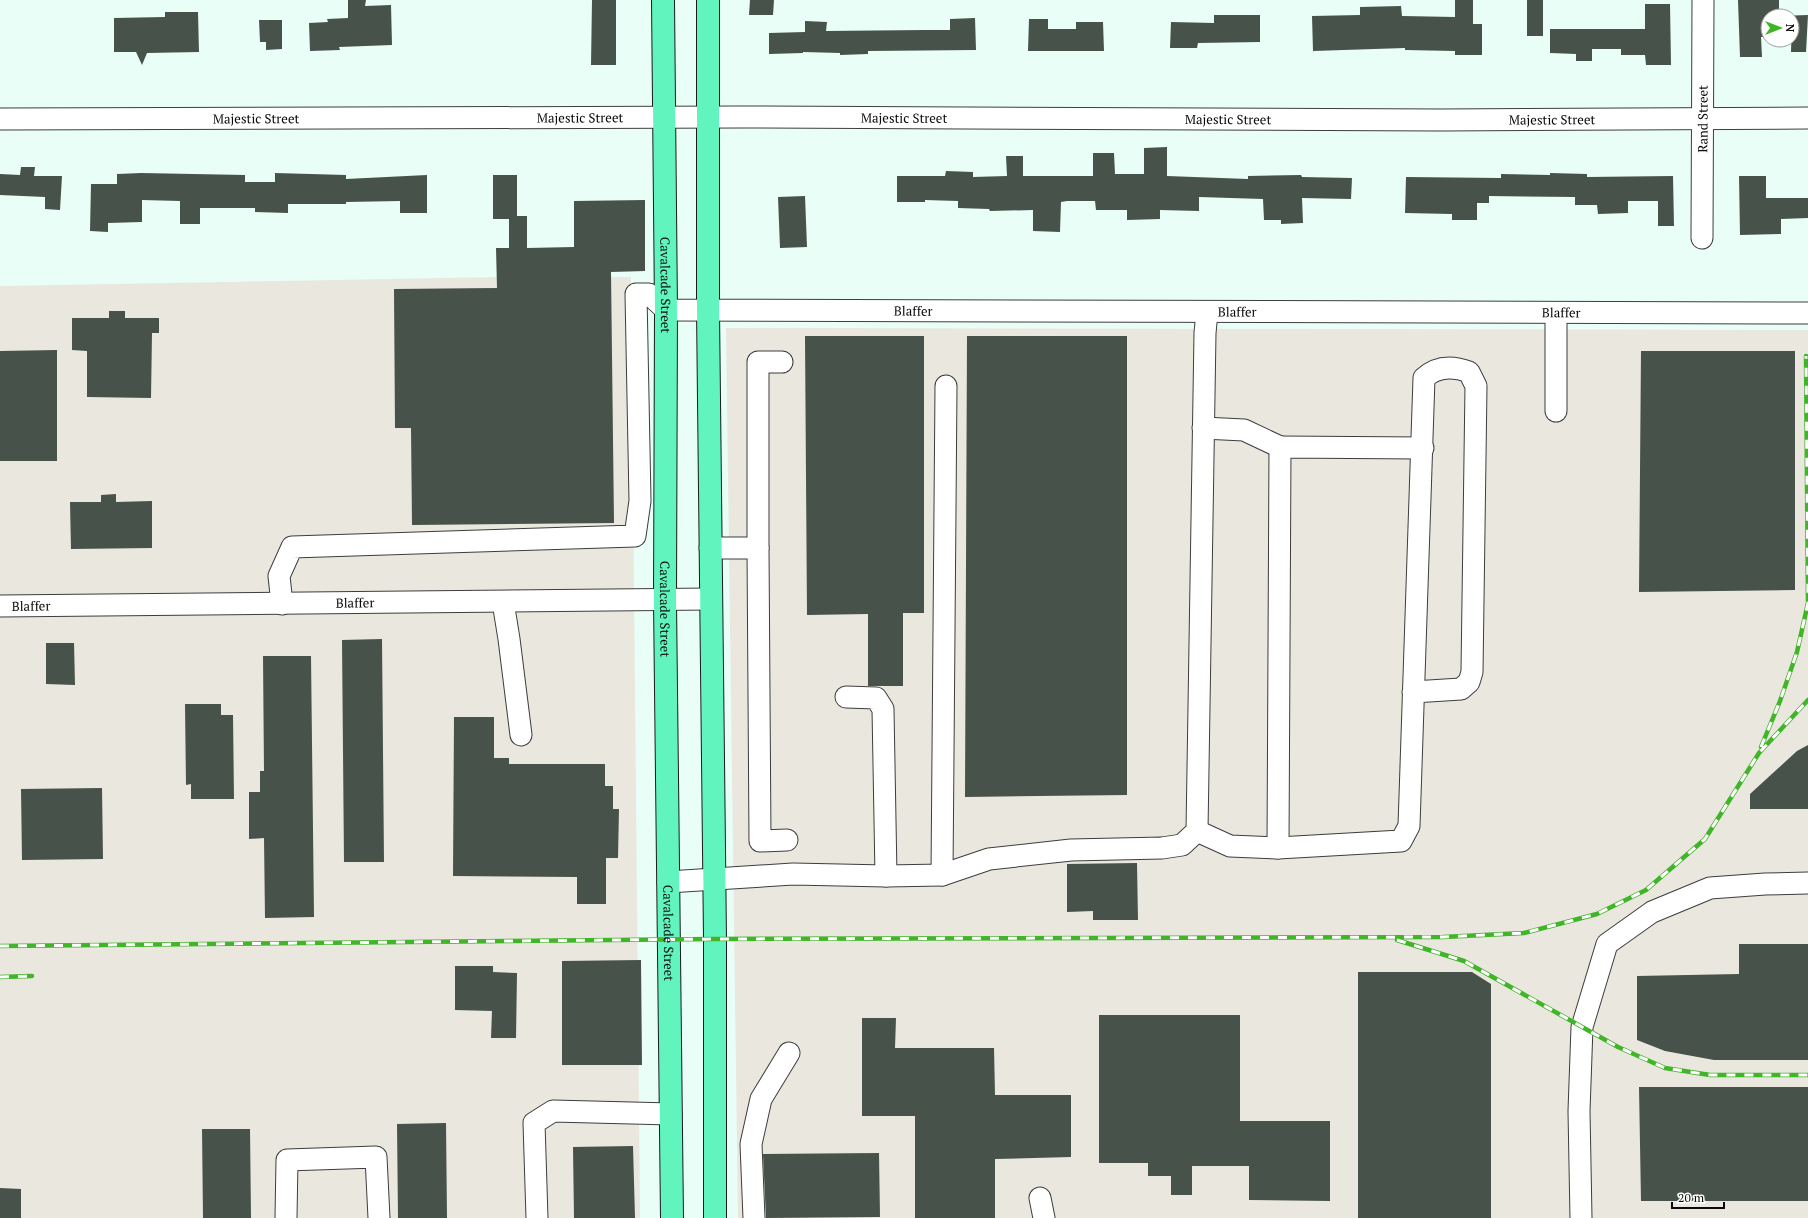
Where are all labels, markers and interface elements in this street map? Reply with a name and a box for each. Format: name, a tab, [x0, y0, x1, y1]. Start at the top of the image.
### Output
north arrow	[1760, 8, 1800, 48]
text: N	[1783, 24, 1797, 33]
street label: Rand Street	[1693, 85, 1712, 153]
street label: Majestic Street	[537, 108, 623, 127]
street label: Majestic Street	[213, 109, 299, 127]
street label: Majestic Street	[861, 109, 947, 127]
street label: Majestic Street	[1185, 110, 1271, 128]
street label: Majestic Street	[1509, 110, 1595, 129]
street label: Cavalcade Street	[656, 237, 675, 333]
street label: Blaffer	[894, 302, 933, 320]
street label: Blaffer	[1218, 302, 1257, 321]
street label: Blaffer	[1542, 303, 1581, 321]
street label: Cavalcade Street	[656, 561, 675, 657]
street label: Blaffer	[336, 593, 374, 612]
street label: Blaffer	[12, 597, 50, 615]
street label: Cavalcade Street	[659, 885, 678, 981]
scale bar	[1672, 1184, 1724, 1210]
text: 20 m	[1678, 1190, 1705, 1205]

